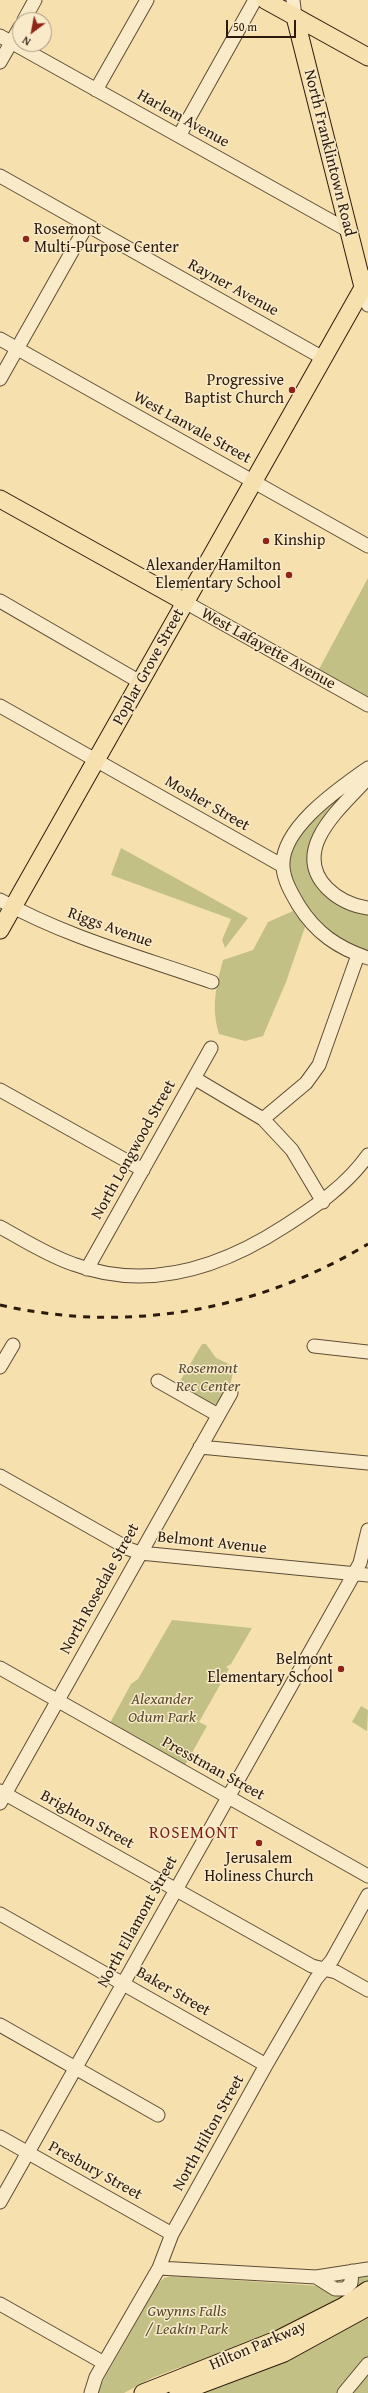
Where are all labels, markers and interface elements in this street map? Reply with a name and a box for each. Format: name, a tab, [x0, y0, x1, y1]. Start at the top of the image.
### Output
north arrow	[12, 12, 52, 52]
scale bar	[228, 12, 298, 38]
text: 50 m	[233, 18, 257, 35]
text: N	[19, 33, 34, 50]
street label: North Franklintown Road	[299, 68, 359, 238]
street label: Harlem Avenue	[134, 86, 232, 152]
place label: Rosemont Multi-Purpose Center	[34, 220, 179, 258]
marker: Rosemont Multi-Purpose Center	[21, 234, 31, 244]
street label: Rayner Avenue	[184, 255, 282, 321]
place label: Progressive Baptist Church	[185, 371, 284, 409]
marker: Progressive Baptist Church	[287, 385, 297, 395]
street label: West Lanvale Street	[130, 388, 254, 468]
place label: Kinship	[274, 531, 325, 551]
marker: Kinship	[261, 536, 271, 546]
place label: Alexander Hamilton Elementary School	[146, 556, 281, 594]
marker: Alexander Hamilton Elementary School	[284, 570, 294, 580]
street label: West Lafayette Avenue	[197, 604, 339, 694]
street label: Poplar Grove Street	[109, 605, 189, 729]
street label: Mosher Street	[161, 772, 253, 836]
street label: Riggs Avenue	[65, 904, 155, 952]
street label: North Longwood Street	[88, 1077, 180, 1223]
park label: Rosemont Rec Center	[176, 1359, 240, 1397]
street label: North Rosedale Street	[56, 1520, 144, 1658]
street label: Belmont Avenue	[156, 1528, 268, 1558]
place label: Belmont Elementary School	[208, 1650, 333, 1688]
marker: Belmont Elementary School	[336, 1664, 346, 1674]
park label: Alexander Odum Park	[128, 1690, 196, 1728]
street label: Presstman Street	[158, 1733, 268, 1805]
street label: Brighton Street	[37, 1786, 137, 1854]
district label: ROSEMONT	[149, 1824, 239, 1844]
marker: Jerusalem Holiness Church	[254, 1838, 264, 1848]
place label: Jerusalem Holiness Church	[204, 1849, 314, 1887]
street label: North Ellamont Street	[94, 1853, 182, 1991]
street label: Baker Street	[132, 1963, 214, 2021]
street label: North Hilton Street	[169, 2072, 249, 2194]
street label: Presbury Street	[45, 2137, 145, 2205]
park label: Gwynns Falls / Leakin Park	[146, 2302, 228, 2340]
street label: Hilton Parkway	[207, 2317, 309, 2375]

